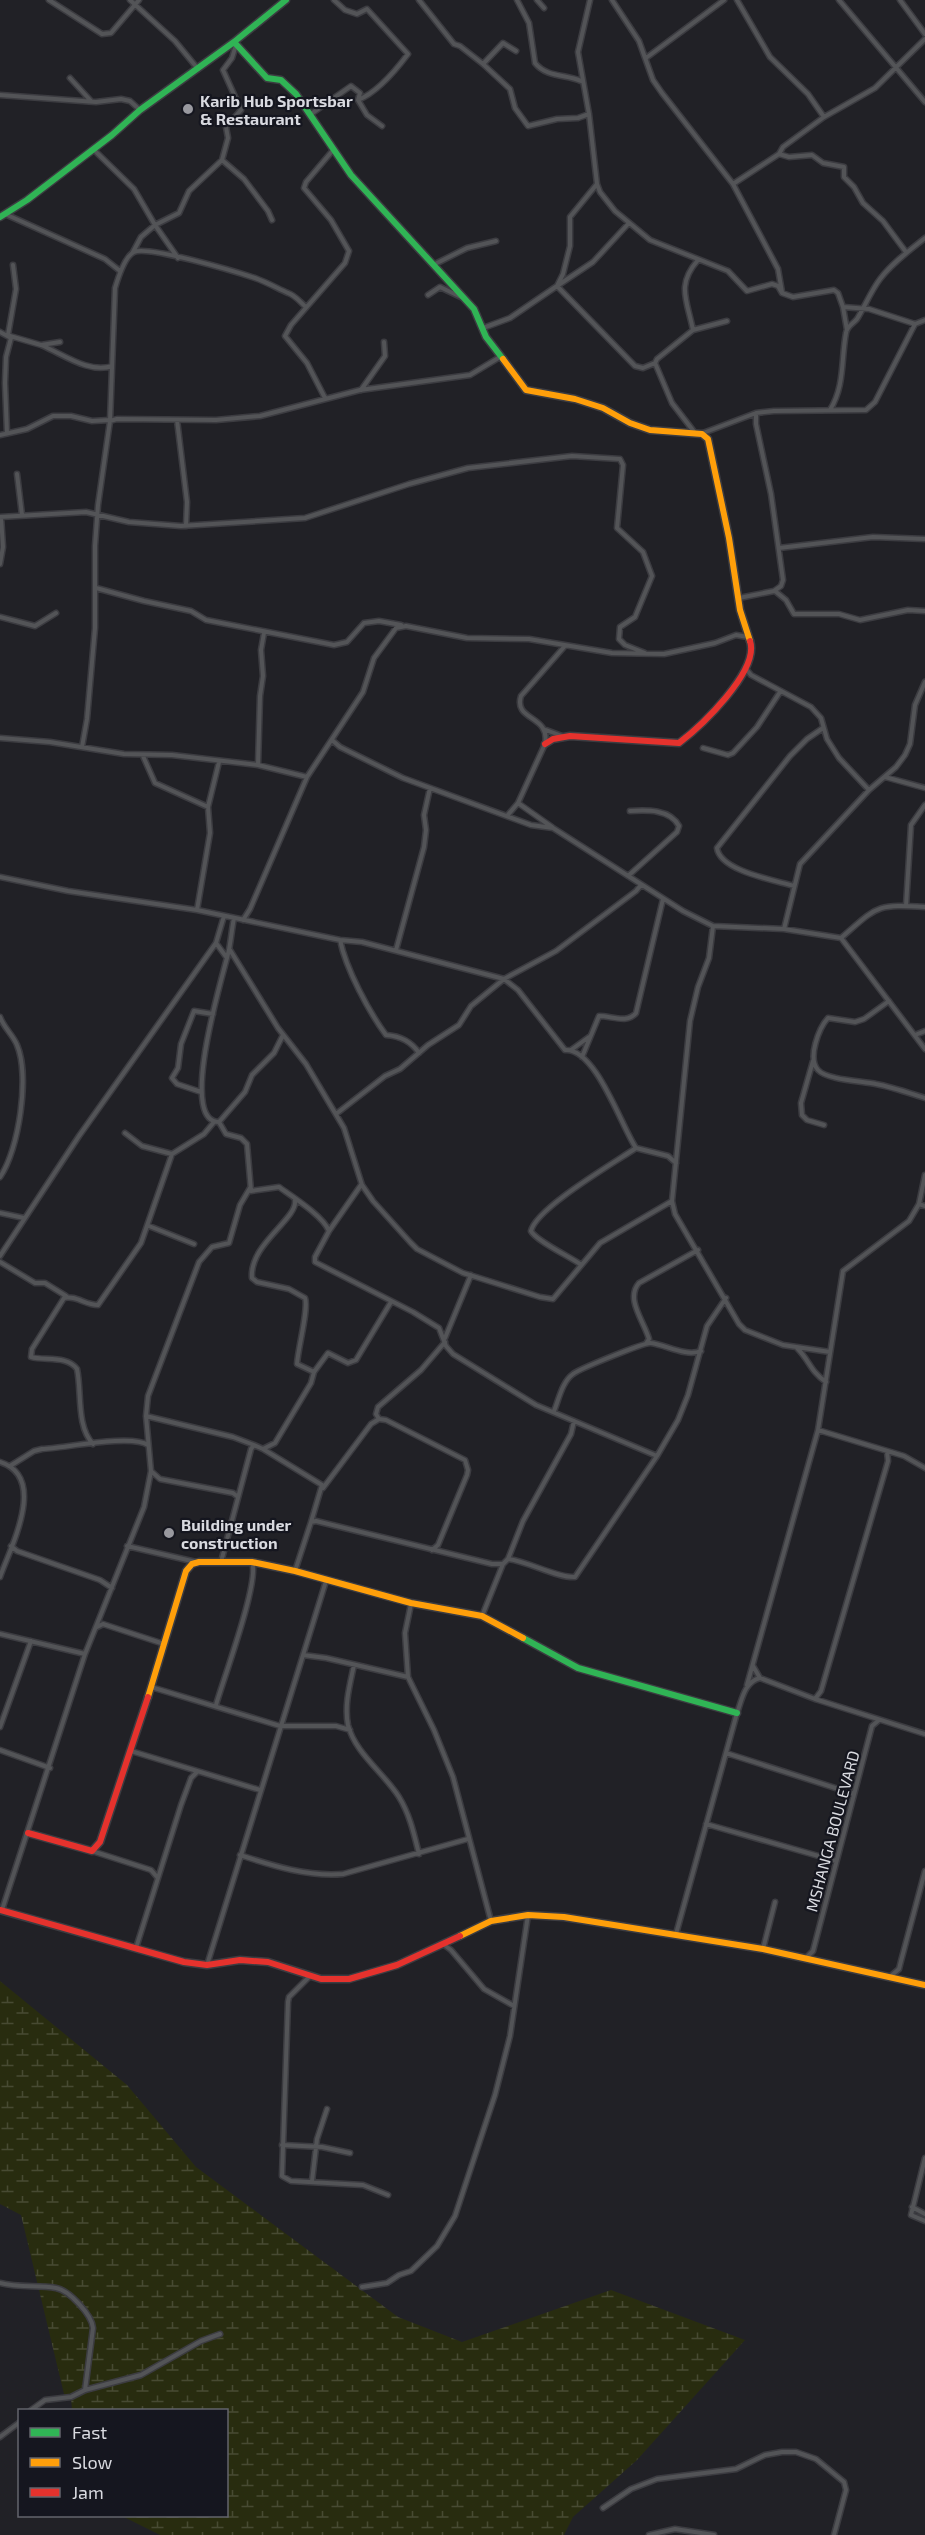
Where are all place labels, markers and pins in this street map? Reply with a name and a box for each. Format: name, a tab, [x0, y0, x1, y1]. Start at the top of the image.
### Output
place label: Karib Hub Sportsbar & Restaurant	[200, 91, 353, 128]
marker: Karib Hub Sportsbar & Restaurant	[181, 102, 195, 116]
place label: Building under construction	[181, 1515, 291, 1552]
marker: Building under construction	[162, 1526, 176, 1540]

